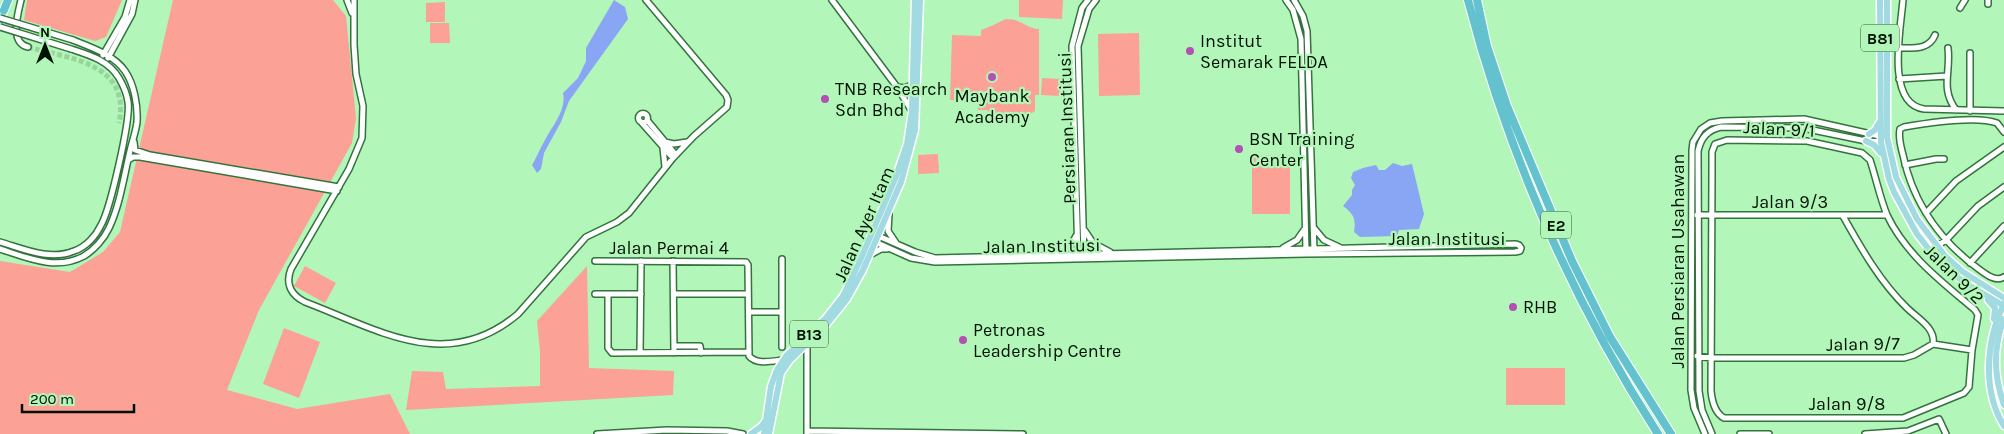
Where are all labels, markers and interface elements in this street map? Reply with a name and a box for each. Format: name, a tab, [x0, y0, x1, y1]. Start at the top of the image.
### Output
north arrow	[20, 20, 70, 70]
text: N	[40, 24, 50, 41]
road number: B81	[1861, 24, 1899, 52]
place label: Institut Semarak FELDA	[1200, 30, 1328, 73]
marker: Institut Semarak FELDA	[1184, 45, 1196, 57]
street label: Persiaran Institusi	[1053, 52, 1081, 204]
marker: Maybank Academy	[986, 71, 998, 83]
place label: TNB Research Sdn Bhd	[835, 78, 947, 121]
place label: Maybank Academy	[954, 85, 1030, 128]
marker: TNB Research Sdn Bhd	[819, 93, 831, 105]
street label: Jalan 9/1	[1743, 116, 1815, 142]
place label: BSN Training Center	[1249, 128, 1354, 171]
marker: BSN Training Center	[1233, 143, 1245, 155]
street label: Jalan Persiaran Usahawan	[1667, 154, 1689, 368]
street label: Jalan Ayer Itam	[829, 163, 899, 285]
street label: Jalan 9/3	[1752, 191, 1828, 213]
road number: E2	[1541, 212, 1571, 238]
street label: Jalan Institusi	[1388, 228, 1506, 250]
street label: Jalan Institusi	[983, 234, 1101, 258]
street label: Jalan Permai 4	[609, 237, 729, 259]
street label: Jalan 9/2	[1919, 239, 1989, 309]
place label: RHB	[1523, 296, 1557, 318]
marker: RHB	[1507, 301, 1519, 313]
place label: Petronas Leadership Centre	[973, 319, 1121, 362]
road number: B13	[790, 320, 828, 348]
street label: Jalan 9/7	[1826, 332, 1901, 356]
marker: Petronas Leadership Centre	[957, 334, 969, 346]
scale bar	[22, 382, 135, 414]
text: 200 m	[30, 390, 74, 408]
street label: Jalan 9/8	[1809, 393, 1885, 415]

